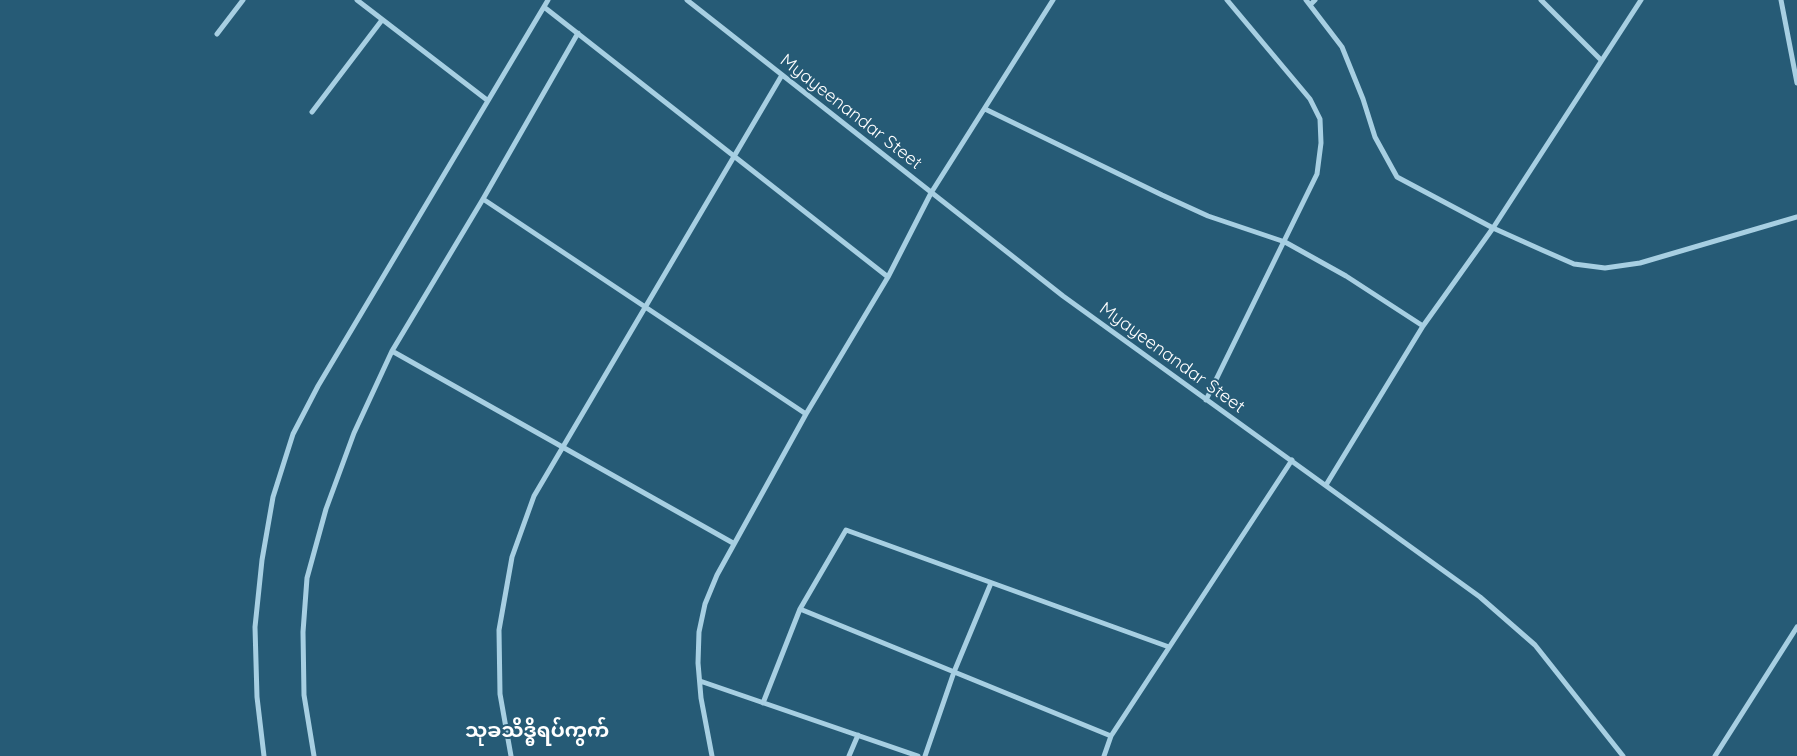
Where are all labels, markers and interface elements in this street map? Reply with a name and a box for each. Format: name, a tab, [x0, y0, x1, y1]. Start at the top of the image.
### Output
street label: Myayeenandar Steet	[776, 50, 926, 174]
street label: Myayeenandar Steet	[1095, 298, 1249, 418]
district label: သုခသိဒ္ဓိရပ်ကွက်	[465, 719, 609, 743]

